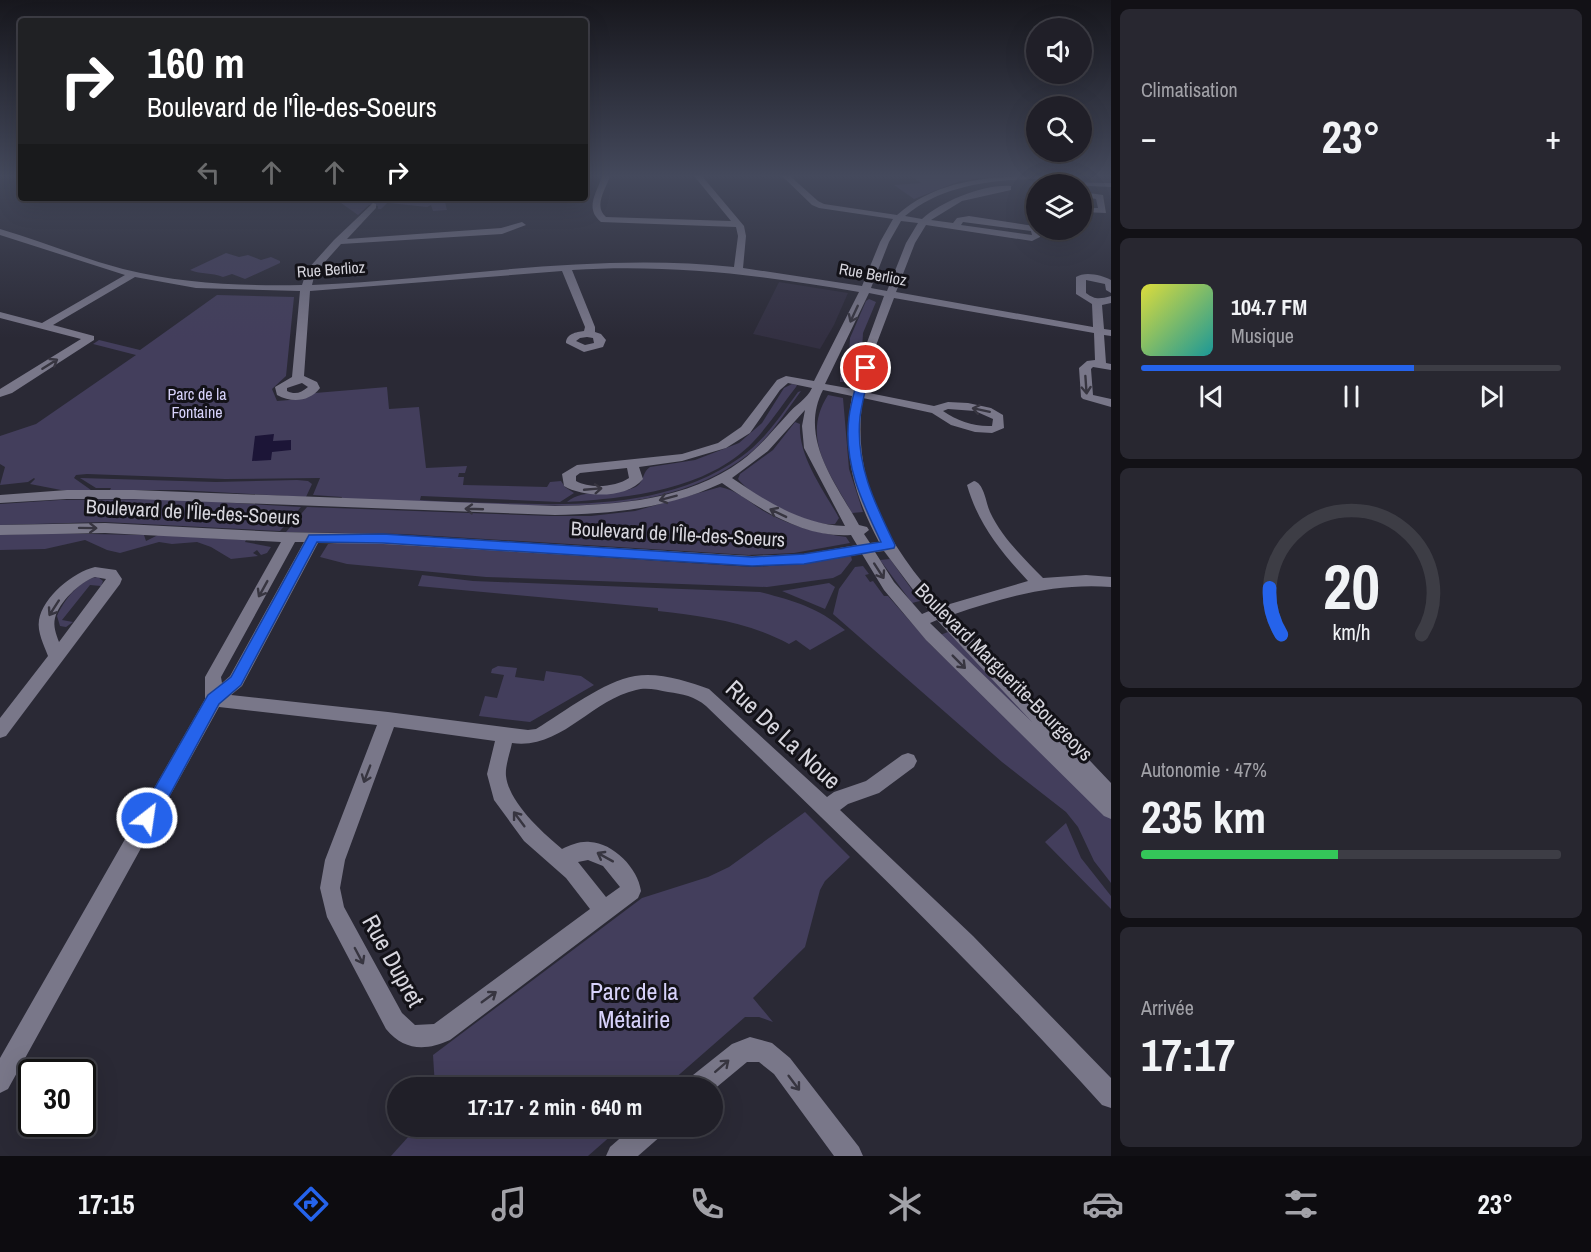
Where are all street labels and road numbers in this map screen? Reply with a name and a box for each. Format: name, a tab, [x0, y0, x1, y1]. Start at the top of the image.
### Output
street label: Rue Berlioz	[296, 256, 366, 282]
street label: Rue Berlioz	[837, 257, 909, 291]
street label: Boulevard de l'Île-des-Soeurs	[85, 492, 301, 531]
street label: Boulevard de l'Île-des-Soeurs	[570, 514, 786, 553]
street label: Boulevard Marguerite-Bourgeoys	[909, 577, 1099, 767]
street label: Rue De La Noue	[719, 673, 848, 796]
street label: Rue Dupret	[355, 909, 433, 1013]

